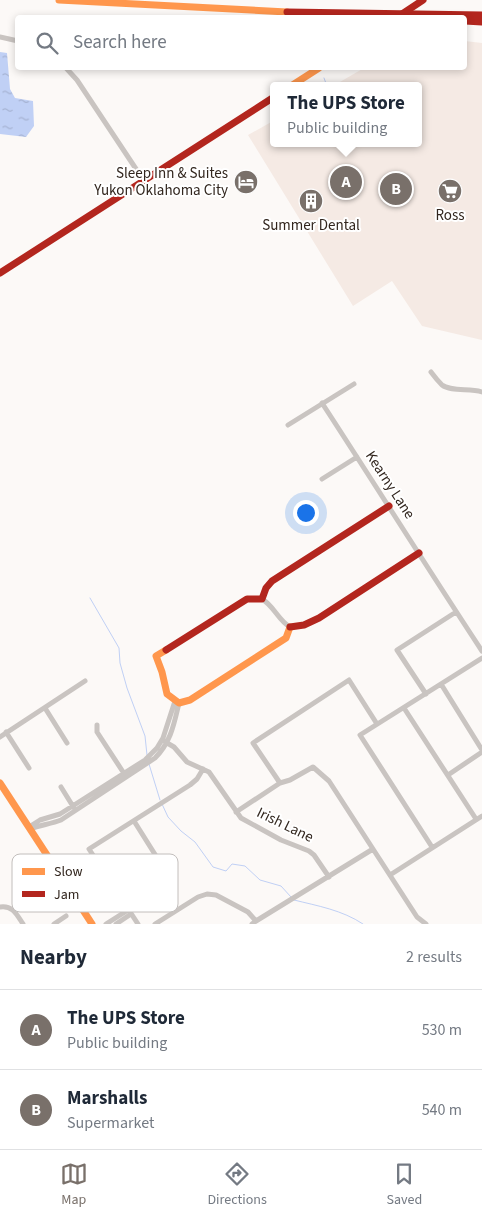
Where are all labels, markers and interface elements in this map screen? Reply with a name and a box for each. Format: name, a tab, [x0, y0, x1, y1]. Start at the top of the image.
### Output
search box	[15, 15, 467, 70]
icon: search	[33, 29, 61, 57]
text: Search here	[73, 29, 167, 56]
popup	[270, 82, 422, 147]
text: The UPS Store	[287, 90, 405, 117]
text: Public building	[287, 117, 387, 139]
place label: Sleep Inn & Suites Yukon Oklahoma City	[93, 163, 228, 201]
pin: A	[330, 163, 362, 201]
hotel icon: Sleep Inn & Suites Yukon Oklahoma City	[233, 169, 259, 195]
pin: B	[380, 170, 412, 208]
supermarket icon: Ross	[437, 178, 463, 204]
building icon: Summer Dental	[298, 188, 324, 214]
place label: Ross	[435, 205, 465, 226]
place label: Summer Dental	[262, 215, 360, 236]
street label: Kearny Lane	[360, 447, 420, 523]
your location	[293, 500, 319, 526]
street label: Irish Lane	[253, 802, 317, 848]
legend	[12, 854, 178, 912]
text: Slow	[54, 862, 83, 882]
text: Jam	[54, 885, 79, 905]
text: Nearby	[20, 942, 87, 972]
text: 2 results	[406, 946, 462, 968]
text: The UPS Store	[67, 1005, 185, 1032]
text: A	[31, 1019, 41, 1041]
text: 530 m	[422, 1019, 462, 1041]
text: Public building	[67, 1032, 167, 1054]
text: Marshalls	[67, 1085, 147, 1112]
text: B	[31, 1099, 41, 1121]
text: 540 m	[422, 1099, 462, 1121]
text: Supermarket	[67, 1112, 154, 1134]
tab: Map	[60, 1160, 88, 1210]
tab: Directions	[208, 1160, 267, 1210]
tab: Saved	[386, 1160, 422, 1210]

